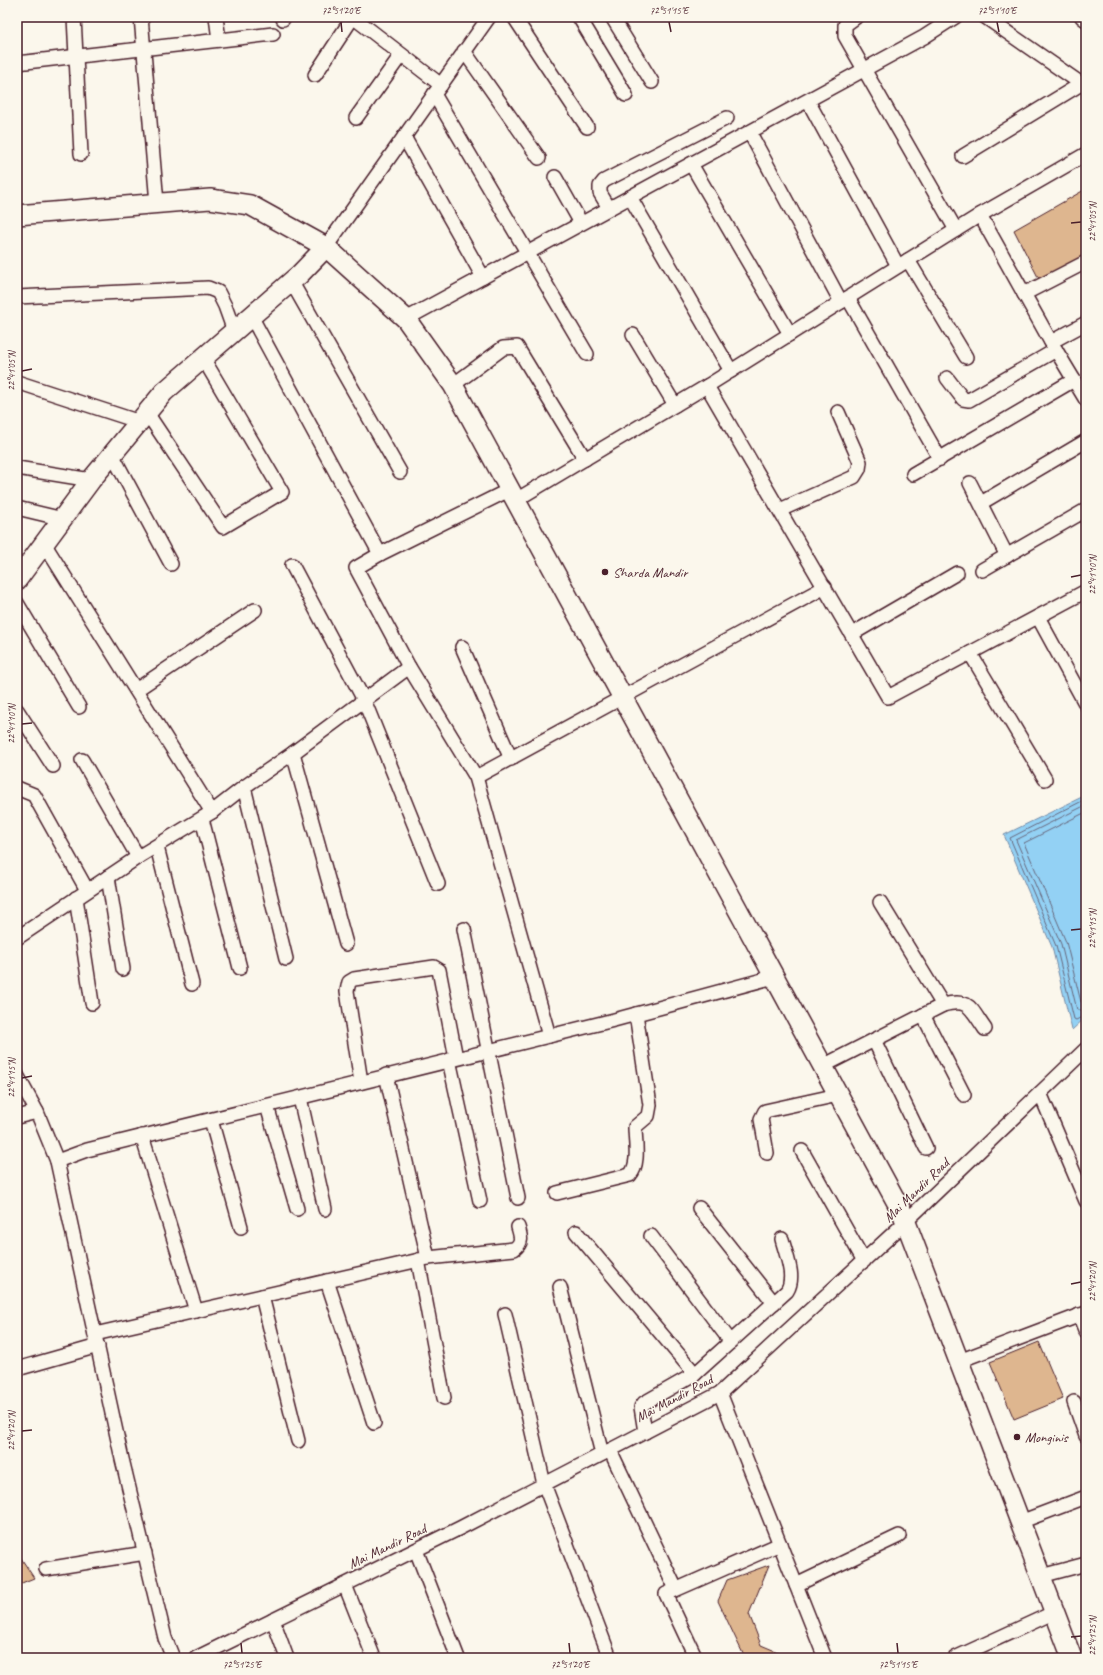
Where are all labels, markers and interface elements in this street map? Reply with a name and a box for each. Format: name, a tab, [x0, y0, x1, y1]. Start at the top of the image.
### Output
text: 72°51'20"E	[322, 4, 362, 17]
text: 72°51'15"E	[650, 4, 690, 17]
text: 72°51'10"E	[978, 4, 1018, 17]
text: 22°41'05"N	[1086, 200, 1099, 242]
text: 22°41'05"N	[5, 349, 18, 391]
text: 22°41'10"N	[1086, 553, 1099, 595]
place label: Sharda Mandir	[613, 564, 688, 581]
marker: Sharda Mandir	[600, 567, 610, 577]
text: 22°41'10"N	[5, 702, 18, 744]
text: 22°41'15"N	[1086, 907, 1099, 949]
text: 22°41'15"N	[5, 1056, 18, 1098]
street label: Mai Mandir Road	[880, 1153, 954, 1226]
text: 22°41'20"N	[1086, 1260, 1099, 1302]
street label: Mai Mandir Road	[633, 1370, 718, 1426]
text: 22°41'20"N	[5, 1409, 18, 1451]
place label: Monginis	[1025, 1429, 1069, 1446]
marker: Monginis	[1012, 1432, 1022, 1442]
street label: Mai Mandir Road	[346, 1519, 431, 1573]
text: 22°41'25"N	[1086, 1614, 1099, 1656]
text: 72°51'25"E	[223, 1658, 263, 1671]
text: 72°51'20"E	[551, 1658, 591, 1671]
text: 72°51'15"E	[879, 1658, 919, 1671]

